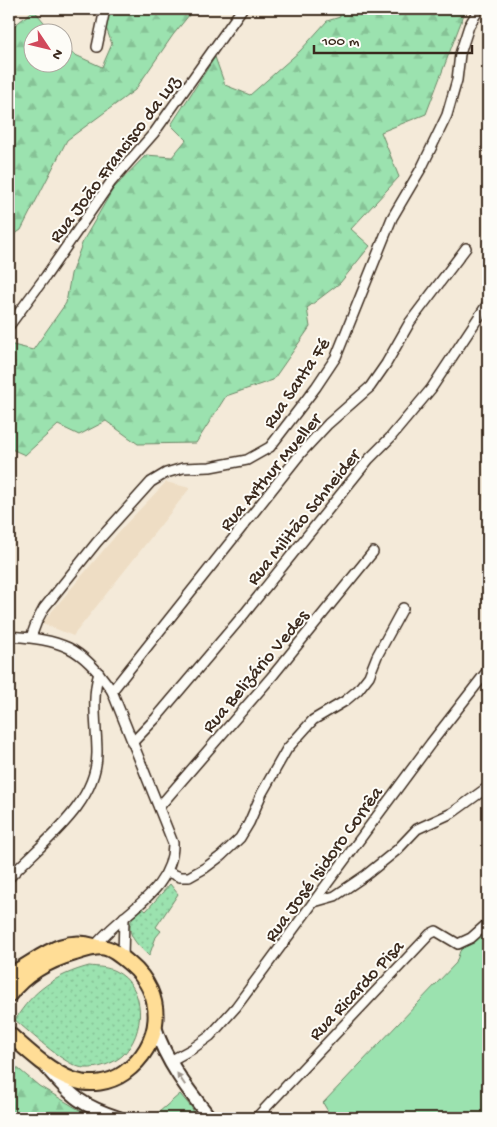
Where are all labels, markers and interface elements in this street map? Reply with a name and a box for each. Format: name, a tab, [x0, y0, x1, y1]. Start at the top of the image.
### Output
north arrow	[22, 22, 72, 72]
scale bar	[314, 22, 472, 54]
text: 100 m	[321, 33, 360, 51]
text: N	[47, 45, 66, 63]
street label: Rua João Francisco da Luz	[45, 71, 187, 248]
street label: Rua Santa Fé	[259, 334, 337, 434]
street label: Rua Arthur Mueller	[216, 408, 329, 537]
street label: Rua Militão Schneider	[243, 444, 368, 591]
street label: Rua Belizário Vedes	[198, 605, 316, 739]
street label: Rua José Isidoro Corrêa	[261, 782, 390, 947]
street label: Rua Ricardo Pisa	[305, 935, 411, 1047]
one-way arrow	[176, 1073, 185, 1086]

